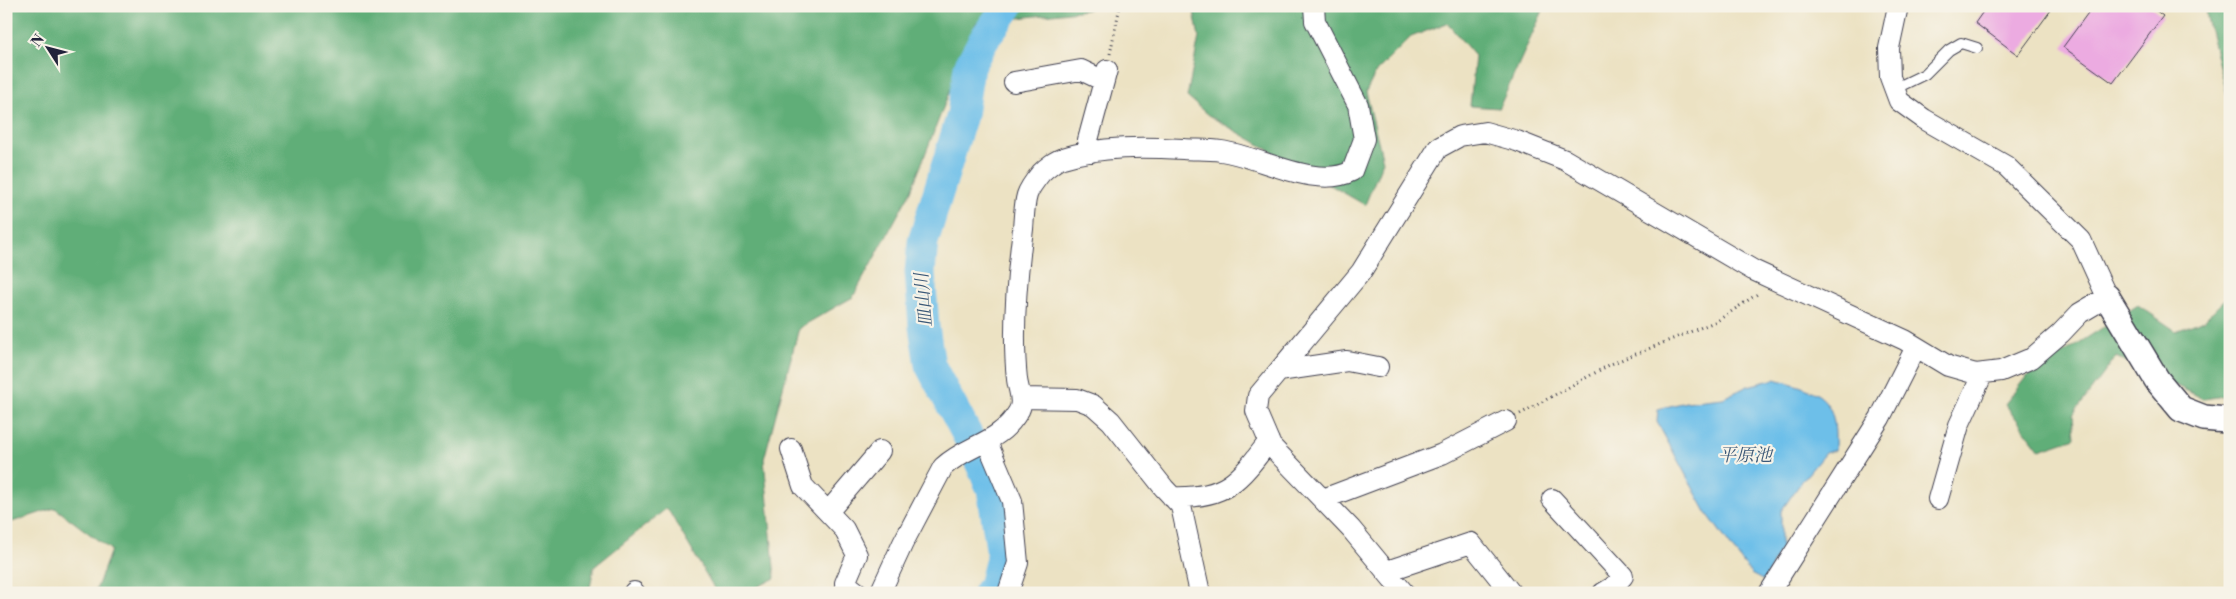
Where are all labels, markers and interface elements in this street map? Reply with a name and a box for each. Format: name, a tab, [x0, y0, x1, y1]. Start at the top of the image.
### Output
north arrow	[22, 22, 72, 72]
text: N	[28, 31, 49, 51]
water label: 皿山川	[910, 270, 938, 328]
water label: 平原池	[1718, 444, 1774, 467]

